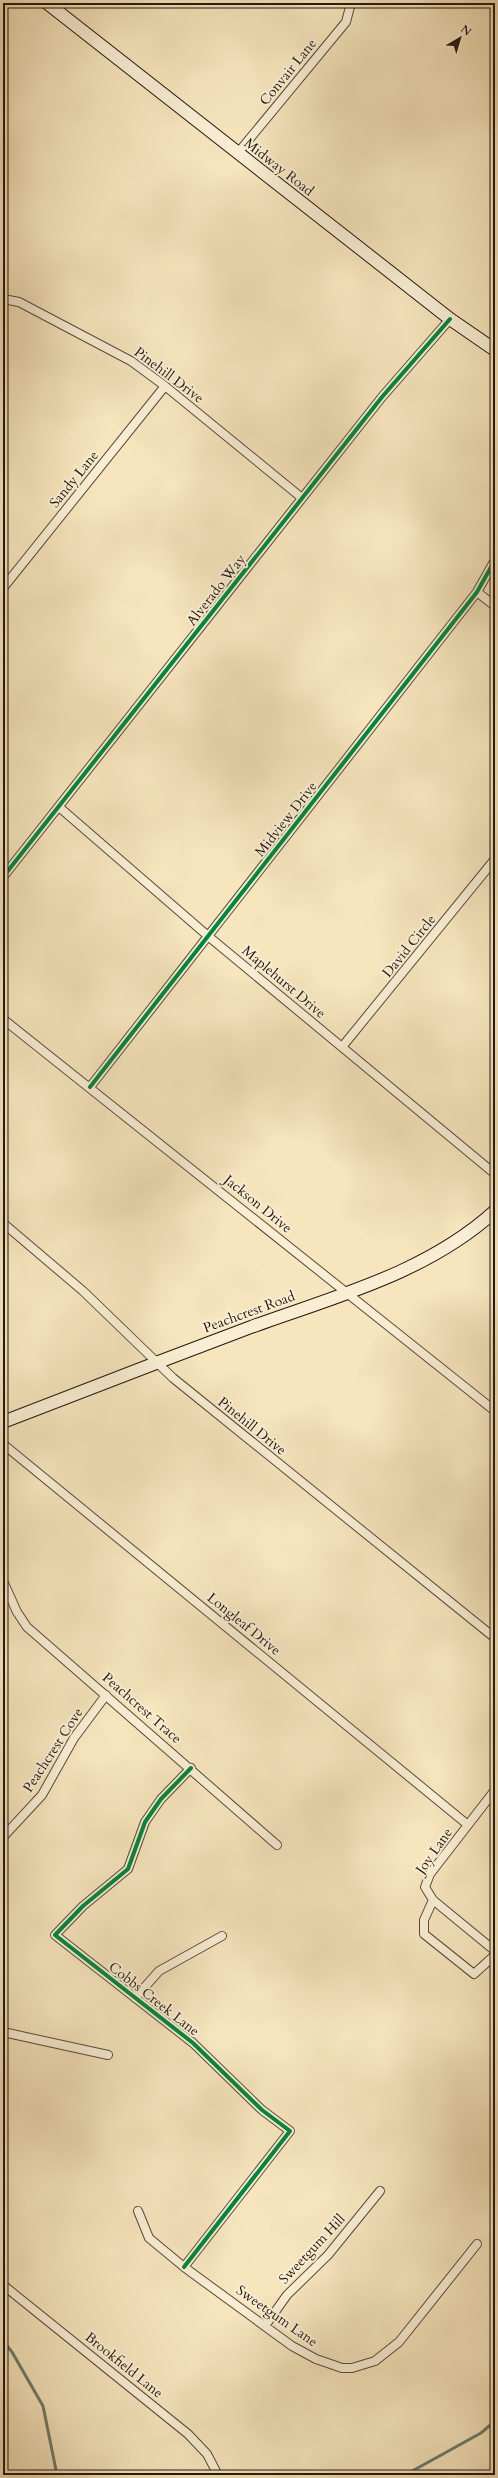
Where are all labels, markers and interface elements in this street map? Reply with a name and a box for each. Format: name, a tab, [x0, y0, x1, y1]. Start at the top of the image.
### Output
north arrow	[440, 18, 480, 58]
text: N	[457, 22, 475, 40]
street label: Convair Lane	[255, 35, 321, 109]
street label: Midway Road	[240, 134, 318, 201]
street label: Pinehill Drive	[130, 342, 208, 408]
street label: Sandy Lane	[45, 446, 103, 512]
street label: Alverado Way	[182, 550, 250, 630]
street label: Midview Drive	[251, 777, 321, 861]
street label: David Circle	[378, 911, 440, 981]
street label: Maplehurst Drive	[238, 941, 330, 1023]
street label: Jackson Drive	[218, 1169, 296, 1237]
street label: Peachcrest Road	[201, 1286, 298, 1337]
street label: Pinehill Drive	[214, 1393, 290, 1459]
street label: Longleaf Drive	[203, 1588, 285, 1660]
street label: Peachcrest Trace	[98, 1668, 186, 1748]
street label: Peachcrest Cove	[19, 1704, 87, 1796]
street label: Joy Lane	[410, 1824, 457, 1880]
street label: Cobbs Creek Lane	[105, 1958, 203, 2040]
street label: Sweetgum Hill	[275, 2210, 350, 2288]
street label: Sweetgum Lane	[233, 2281, 321, 2351]
street label: Brookfield Lane	[81, 2328, 167, 2402]

